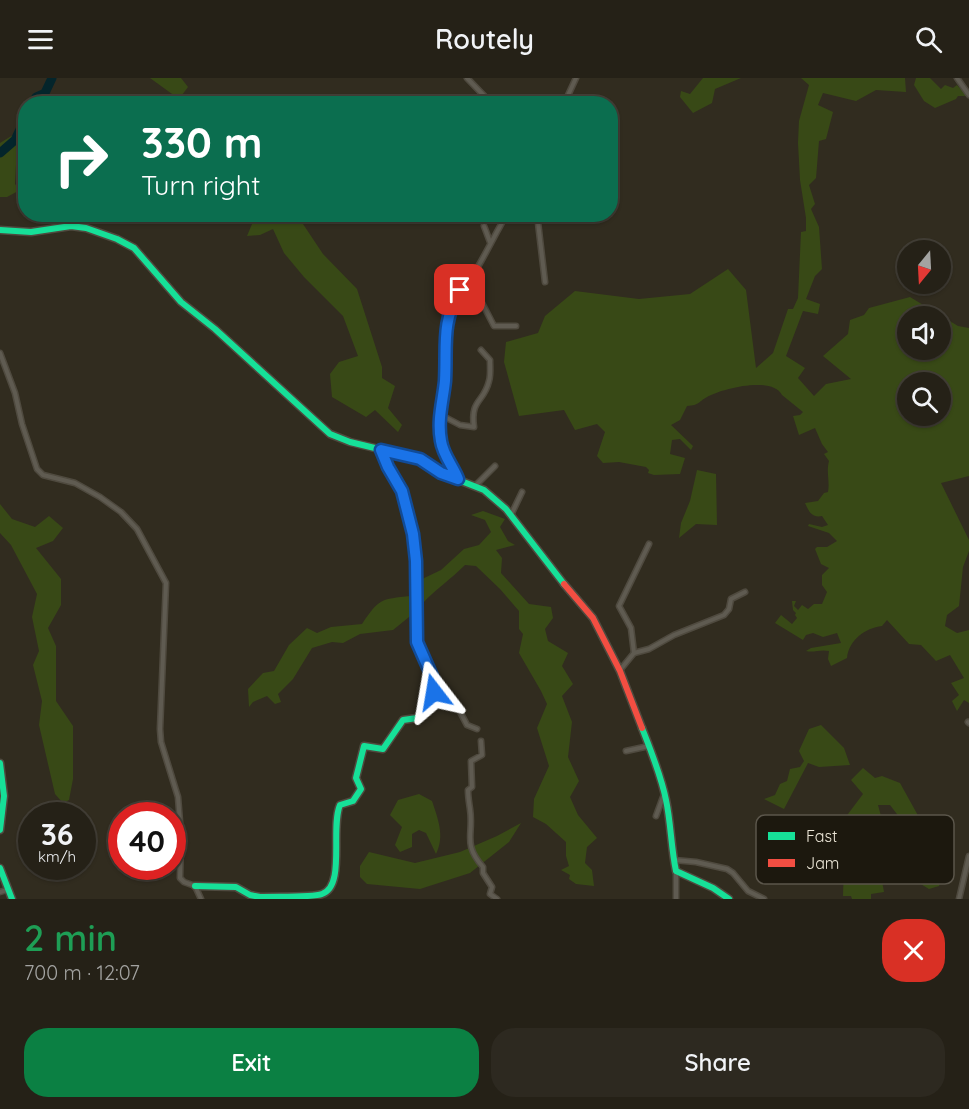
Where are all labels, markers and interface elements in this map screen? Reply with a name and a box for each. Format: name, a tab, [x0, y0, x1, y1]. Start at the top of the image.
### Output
text: Routely	[435, 22, 534, 56]
icon: menu	[24, 23, 57, 56]
icon: search	[912, 23, 945, 56]
text: 330 m	[141, 116, 262, 169]
icon: right	[42, 120, 120, 198]
text: Turn right	[141, 168, 260, 202]
north arrow	[897, 240, 951, 294]
map controls	[897, 240, 951, 426]
pin	[434, 264, 485, 315]
icon: arrive	[443, 273, 476, 306]
button: sound	[897, 306, 951, 360]
button: search	[897, 372, 951, 426]
position arrow	[402, 660, 466, 724]
speed limit sign: 40	[108, 802, 186, 880]
text: 36	[41, 815, 73, 853]
legend	[756, 815, 954, 884]
text: Fast	[806, 826, 837, 846]
text: km/h	[38, 847, 76, 866]
text: Jam	[806, 853, 839, 873]
text: 2 min	[24, 915, 117, 960]
button: close	[882, 919, 945, 982]
text: 700 m · 12:07	[24, 960, 140, 985]
button: Exit	[24, 1028, 479, 1097]
button: Share	[491, 1028, 945, 1097]

